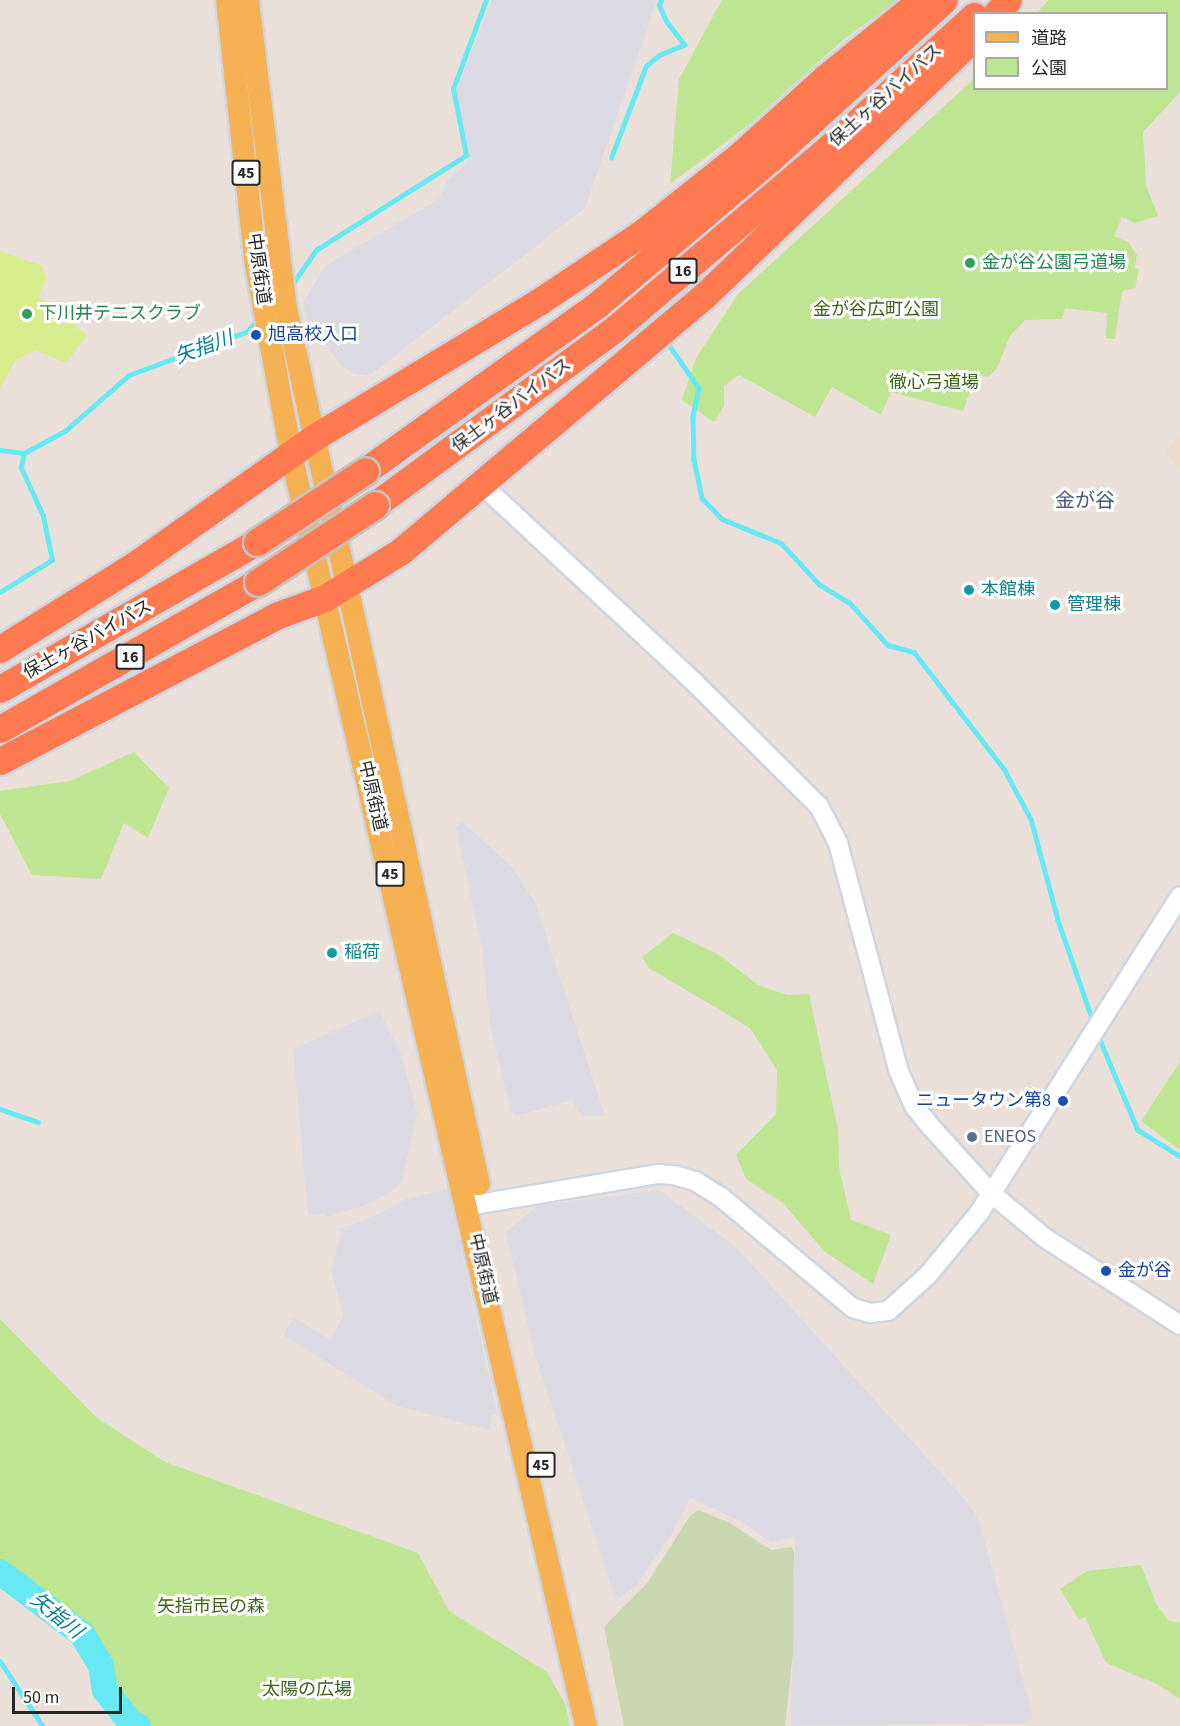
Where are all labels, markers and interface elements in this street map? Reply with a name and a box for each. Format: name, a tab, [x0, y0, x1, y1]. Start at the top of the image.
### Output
legend	[973, 12, 1168, 90]
text: 道路	[1031, 26, 1067, 51]
street label: 保土ヶ谷バイパス	[825, 40, 947, 152]
text: 公園	[1031, 56, 1067, 81]
road number: 45	[231, 160, 261, 186]
street label: 中原街道	[242, 232, 274, 306]
place label: 金が谷公園弓道場	[982, 252, 1126, 274]
marker: 金が谷公園弓道場	[963, 256, 977, 270]
road number: 16	[668, 258, 698, 284]
park label: 金が谷広町公園	[813, 299, 939, 321]
place label: 下川井テニスクラブ	[39, 303, 201, 325]
marker: 下川井テニスクラブ	[20, 307, 34, 321]
place label: 旭高校入口	[268, 324, 358, 346]
water label: 矢指川	[172, 326, 236, 370]
marker: 旭高校入口	[249, 328, 263, 342]
street label: 保土ヶ谷バイパス	[448, 354, 576, 458]
park label: 徹心弓道場	[889, 372, 979, 394]
district label: 金が谷	[1055, 489, 1115, 513]
place label: 本館棟	[981, 579, 1035, 601]
marker: 本館棟	[962, 583, 976, 597]
place label: 管理棟	[1067, 594, 1121, 616]
street label: 保土ヶ谷バイパス	[20, 596, 156, 684]
marker: 管理棟	[1048, 598, 1062, 612]
road number: 16	[115, 644, 145, 670]
street label: 中原街道	[353, 758, 391, 834]
road number: 45	[375, 861, 405, 887]
place label: 稲荷	[344, 942, 380, 964]
marker: 稲荷	[325, 946, 339, 960]
place label: ニュータウン第8	[916, 1090, 1051, 1112]
marker: ニュータウン第8	[1056, 1094, 1070, 1108]
place label: ENEOS	[984, 1126, 1036, 1148]
marker: ENEOS	[965, 1130, 979, 1144]
street label: 中原街道	[463, 1231, 501, 1307]
place label: 金が谷	[1118, 1260, 1172, 1282]
marker: 金が谷	[1099, 1264, 1113, 1278]
road number: 45	[526, 1452, 556, 1478]
water label: 矢指川	[25, 1588, 87, 1644]
park label: 矢指市民の森	[157, 1596, 265, 1618]
scale bar	[15, 1675, 124, 1713]
park label: 太陽の広場	[262, 1679, 352, 1701]
text: 50 m	[23, 1685, 59, 1710]

